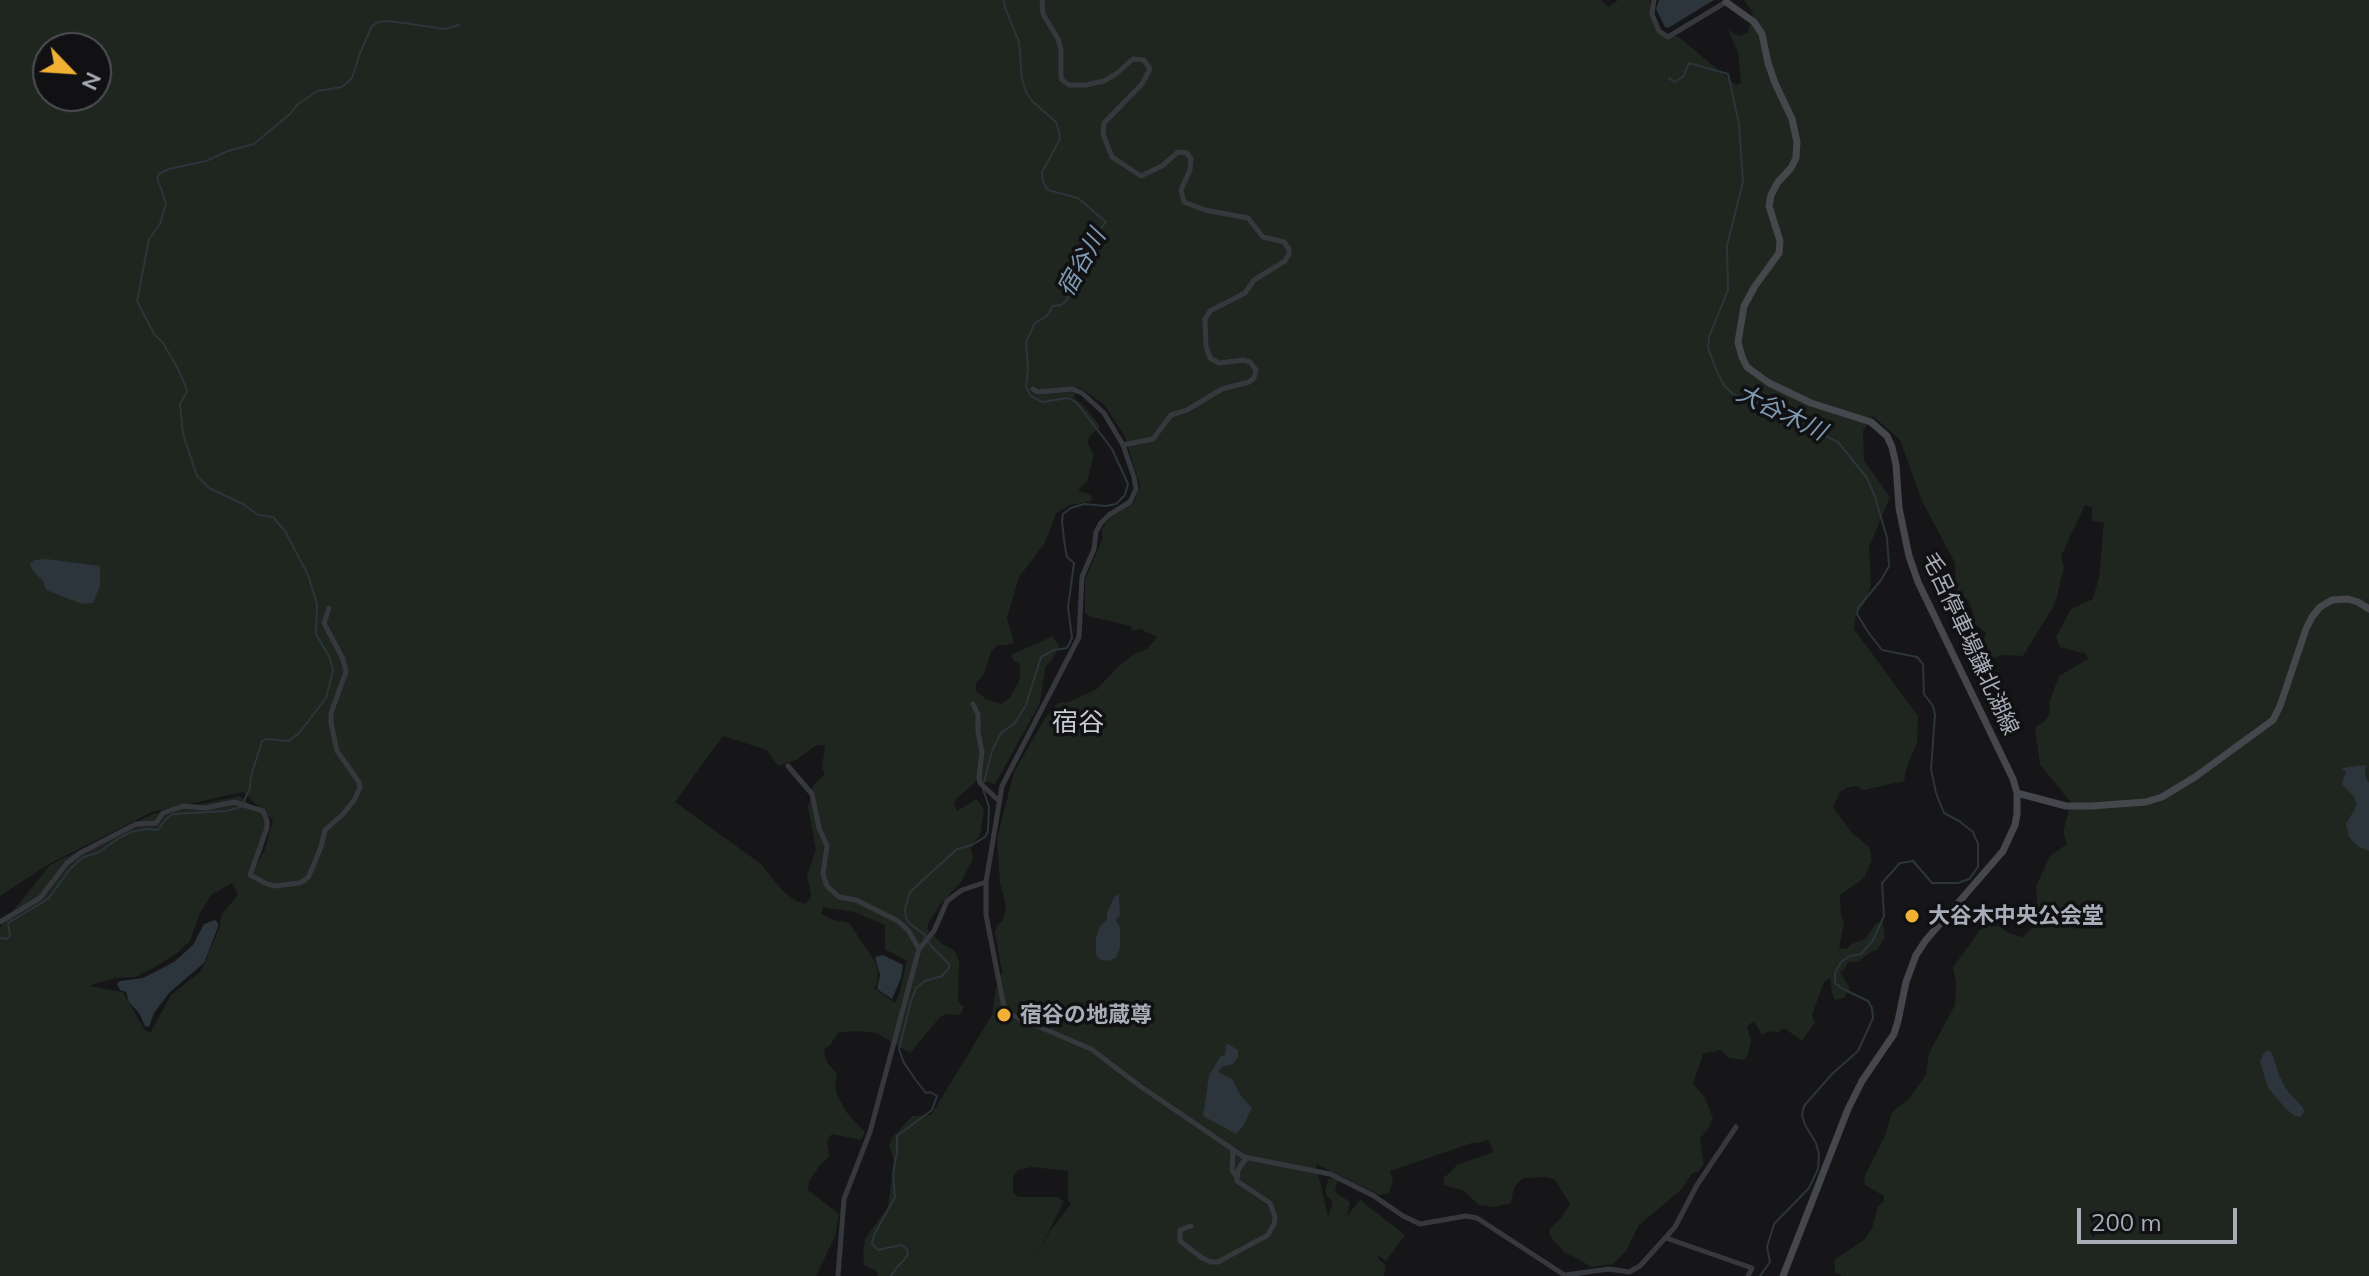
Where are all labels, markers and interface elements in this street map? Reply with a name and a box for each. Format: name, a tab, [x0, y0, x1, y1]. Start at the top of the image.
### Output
north arrow	[32, 32, 112, 112]
text: N	[76, 68, 108, 95]
water label: 宿谷川	[1052, 225, 1112, 301]
water label: 大谷木川	[1732, 379, 1830, 447]
street label: 毛呂停車場鎌北湖線	[1916, 549, 2024, 739]
district label: 宿谷	[1052, 707, 1104, 739]
place label: 大谷木中央公会堂	[1928, 903, 2104, 929]
marker: 大谷木中央公会堂	[1903, 907, 1921, 925]
place label: 宿谷の地蔵尊	[1020, 1002, 1152, 1028]
marker: 宿谷の地蔵尊	[995, 1006, 1013, 1024]
scale bar	[2081, 1192, 2241, 1242]
text: 200 m	[2091, 1207, 2162, 1237]

